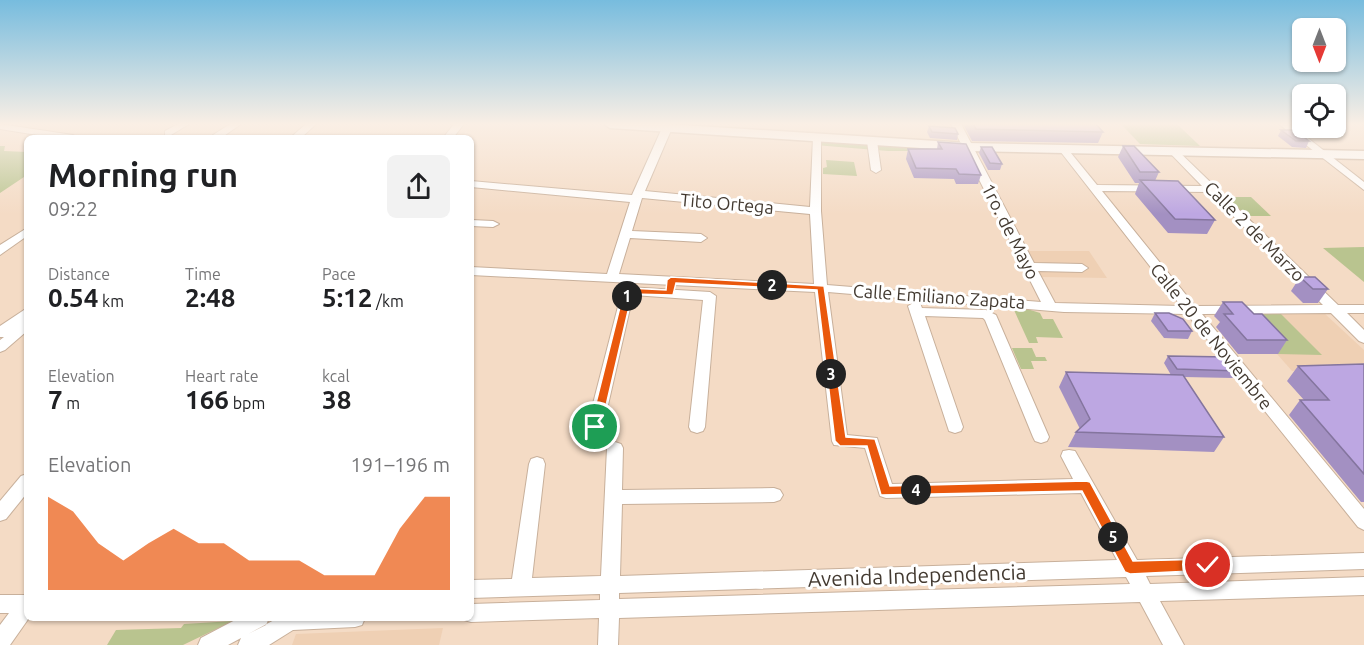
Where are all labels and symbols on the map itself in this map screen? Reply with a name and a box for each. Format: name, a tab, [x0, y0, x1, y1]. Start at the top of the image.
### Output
north arrow	[1292, 18, 1346, 72]
street label: Calle 2 de Marzo	[1201, 177, 1309, 285]
street label: 1ro. de Mayo	[978, 180, 1044, 282]
street label: Tito Ortega	[679, 189, 775, 217]
street label: Calle 20 de Noviembre	[1147, 259, 1277, 413]
pin: 2	[757, 270, 787, 300]
street label: Calle Emiliano Zapata	[852, 280, 1026, 312]
pin: 1	[612, 281, 642, 311]
pin: 3	[816, 359, 846, 389]
pin	[569, 401, 620, 452]
pin: 4	[901, 475, 931, 505]
pin: 5	[1098, 522, 1128, 552]
pin	[1182, 539, 1233, 590]
street label: Avenida Independencia	[807, 559, 1027, 591]

